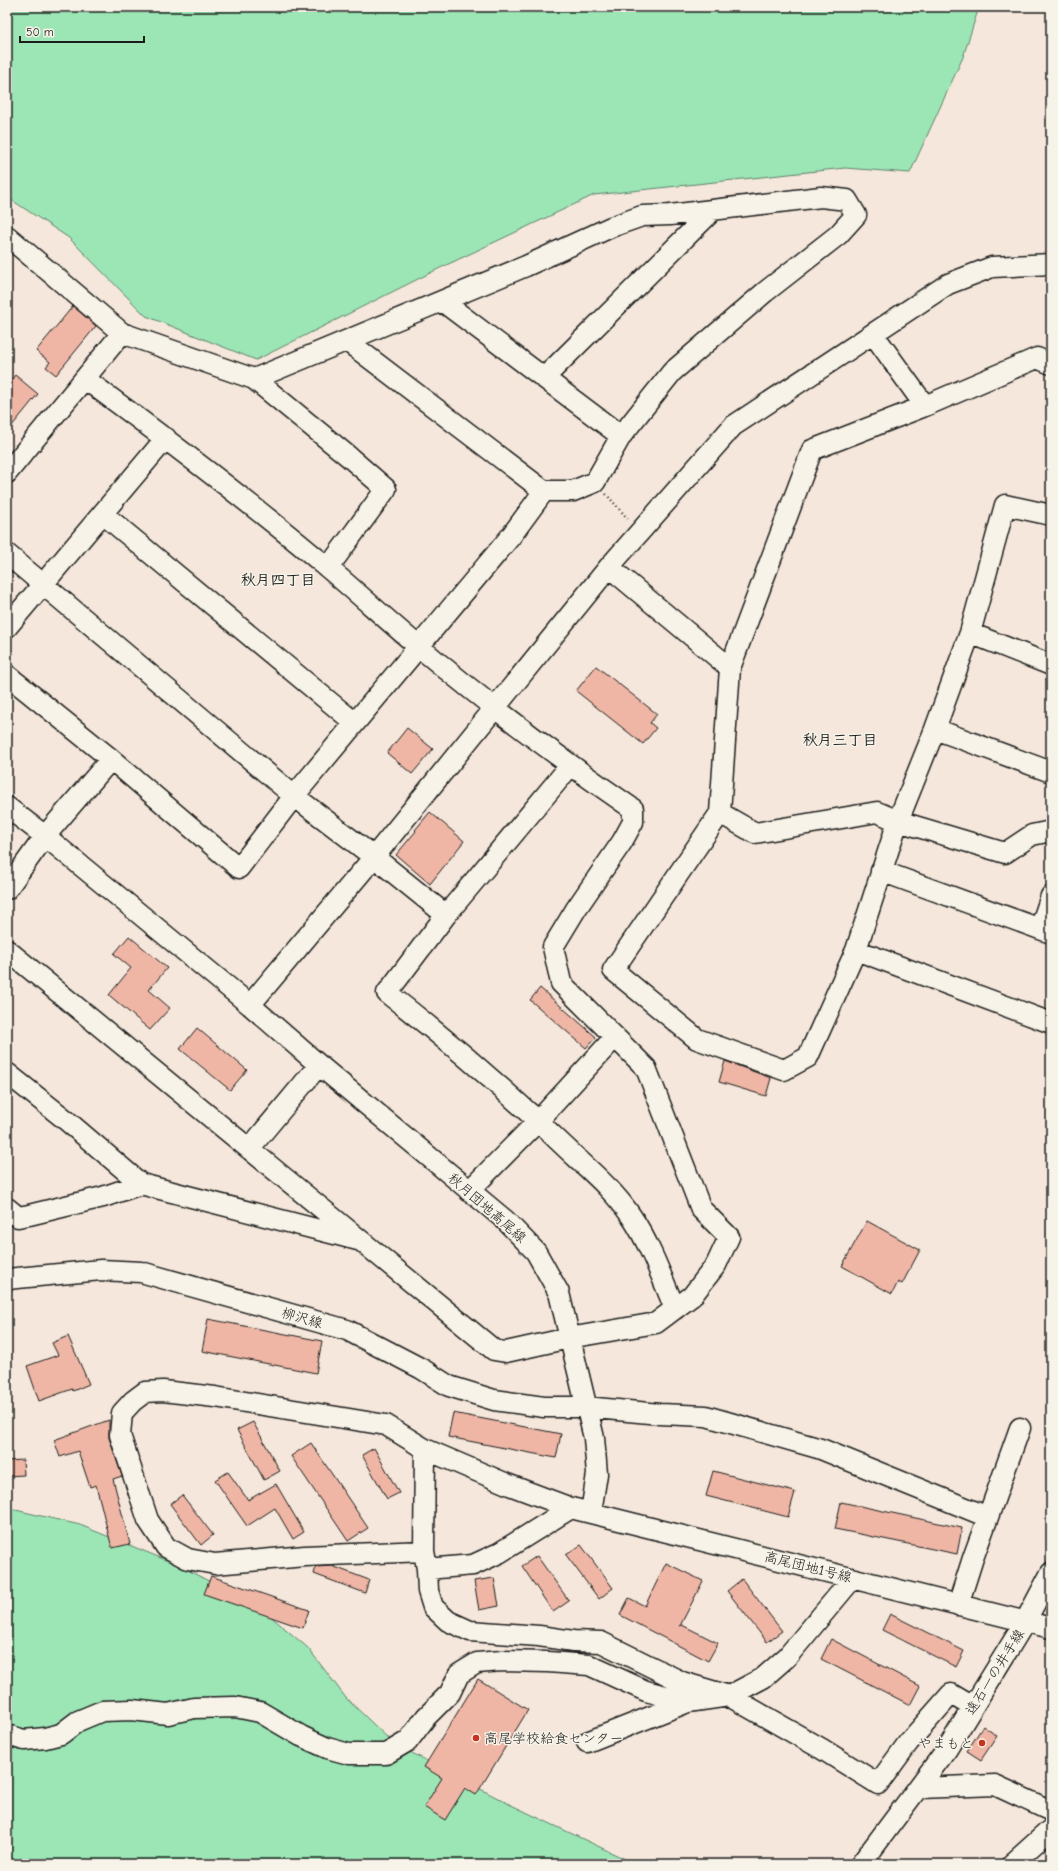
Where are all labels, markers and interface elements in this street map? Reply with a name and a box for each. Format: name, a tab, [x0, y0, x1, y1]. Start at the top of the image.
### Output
scale bar	[20, 18, 144, 44]
text: 50 m	[26, 25, 54, 39]
district label: 秋月四丁目	[240, 571, 316, 589]
district label: 秋月三丁目	[802, 731, 878, 749]
street label: 秋月団地高尾線	[444, 1169, 530, 1247]
street label: 柳沢線	[279, 1304, 325, 1332]
street label: 高尾団地1号線	[763, 1548, 853, 1586]
street label: 遠石一の井手線	[962, 1626, 1028, 1718]
place label: 高尾学校給食センター	[484, 1730, 623, 1747]
marker: 高尾学校給食センター	[471, 1733, 481, 1743]
place label: やまもと	[918, 1735, 974, 1752]
marker: やまもと	[977, 1738, 987, 1748]

